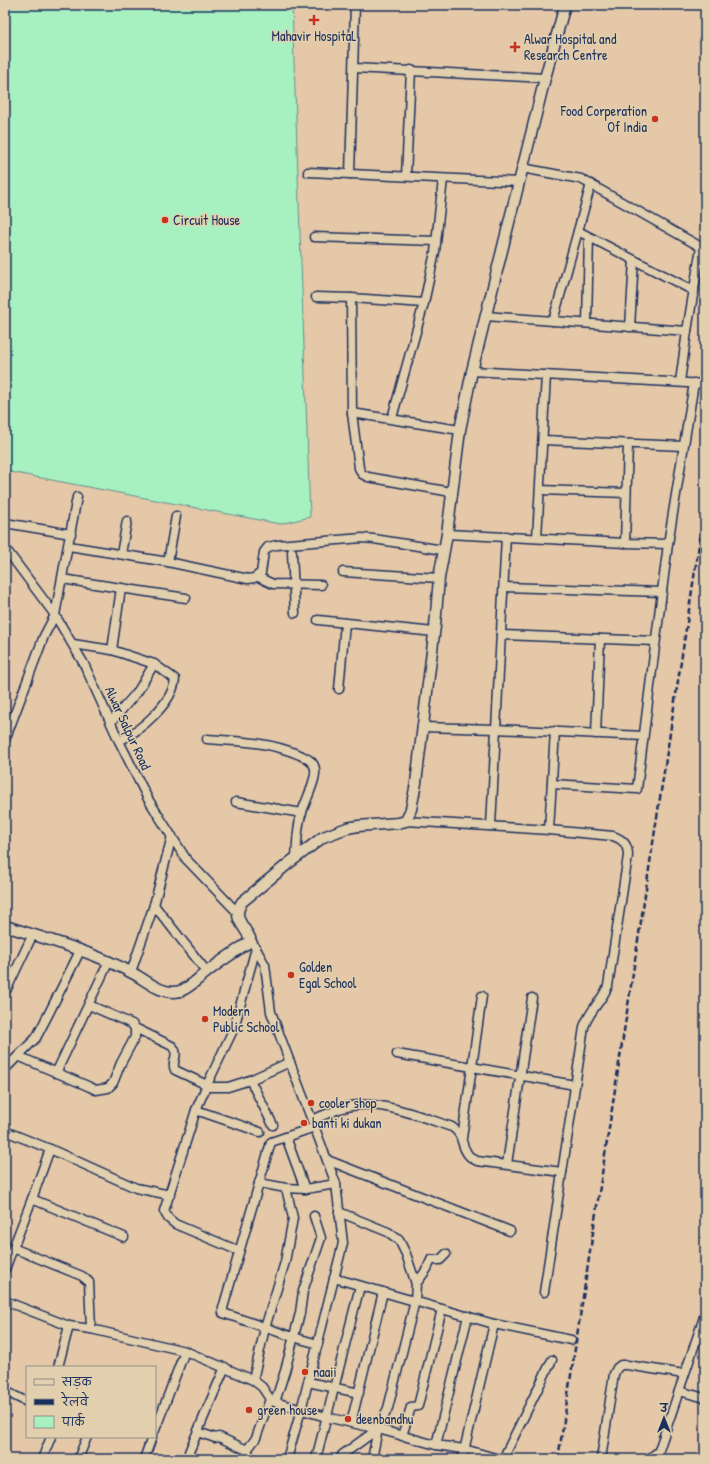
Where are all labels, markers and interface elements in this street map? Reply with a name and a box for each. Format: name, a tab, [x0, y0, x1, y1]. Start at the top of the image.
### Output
marker: Mahavir HospitaL	[308, 14, 320, 26]
place label: Mahavir HospitaL	[272, 26, 356, 46]
place label: Alwar Hospital and Research Centre	[524, 29, 617, 64]
marker: Alwar Hospital and Research Centre	[509, 41, 521, 53]
place label: Food Corperation Of India	[560, 101, 648, 136]
marker: Food Corperation Of India	[650, 114, 660, 124]
place label: Circuit House	[173, 210, 241, 229]
marker: Circuit House	[160, 215, 170, 225]
street label: Alwar Salpur Road	[100, 683, 156, 773]
place label: Golden Egal School	[299, 957, 357, 993]
marker: Golden Egal School	[286, 970, 296, 980]
place label: Modern Public School	[213, 1001, 280, 1036]
marker: Modern Public School	[200, 1014, 210, 1024]
place label: cooler shop	[319, 1093, 377, 1113]
marker: cooler shop	[306, 1098, 316, 1108]
place label: banti ki dukan	[312, 1113, 382, 1132]
marker: banti ki dukan	[299, 1118, 309, 1128]
place label: naaii	[313, 1362, 337, 1381]
legend	[26, 1366, 156, 1438]
marker: naaii	[300, 1367, 310, 1377]
text: सड़क	[61, 1373, 93, 1390]
text: रेलवे	[60, 1391, 89, 1410]
north arrow	[644, 1398, 684, 1438]
place label: green house	[257, 1400, 318, 1420]
text: उ	[659, 1401, 669, 1415]
marker: green house	[244, 1405, 254, 1415]
place label: deenbandhu	[356, 1409, 414, 1428]
text: पार्क	[61, 1412, 86, 1430]
marker: deenbandhu	[343, 1414, 353, 1424]

